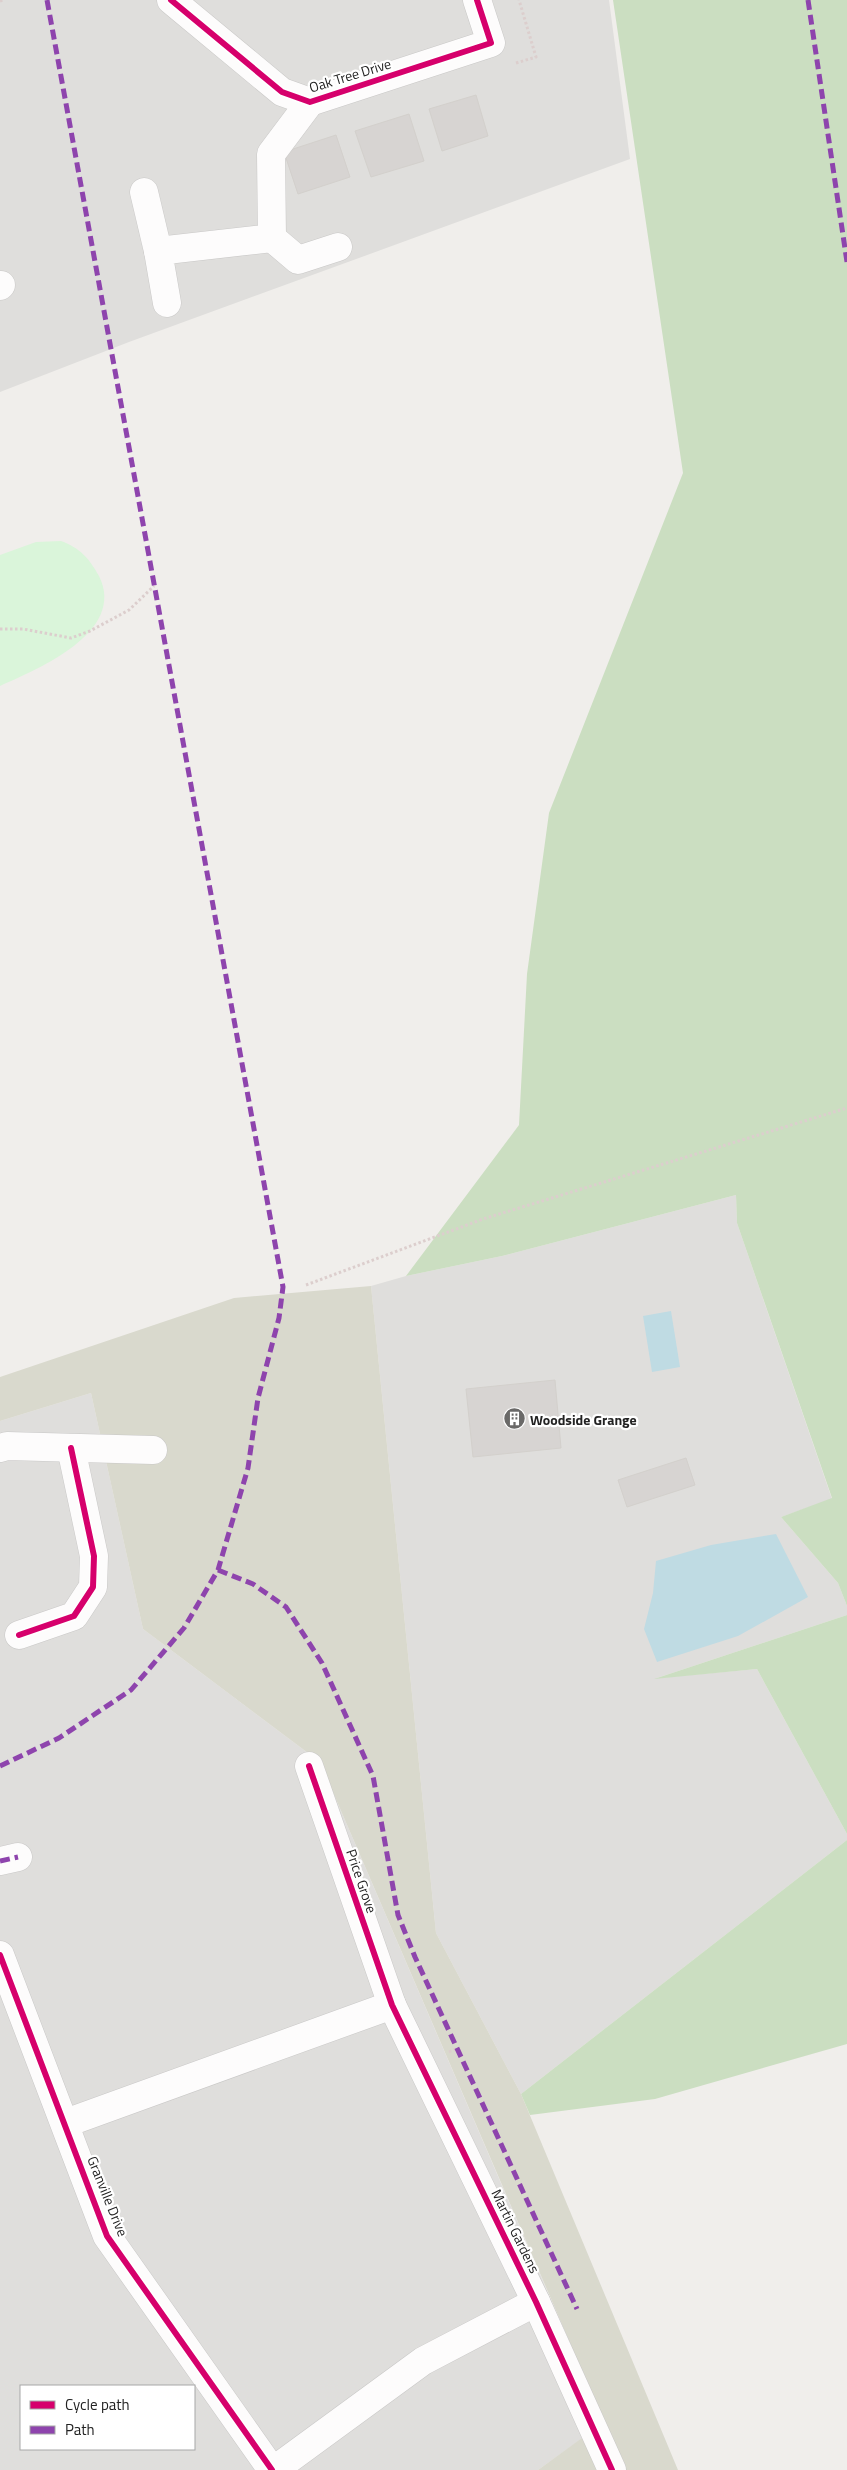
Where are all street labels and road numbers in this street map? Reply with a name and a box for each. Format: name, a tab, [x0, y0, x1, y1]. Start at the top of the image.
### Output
street label: Oak Tree Drive	[306, 53, 394, 97]
street label: Price Grove	[341, 1846, 383, 1916]
street label: Granville Drive	[82, 2153, 134, 2239]
street label: Martin Gardens	[487, 2186, 545, 2276]

